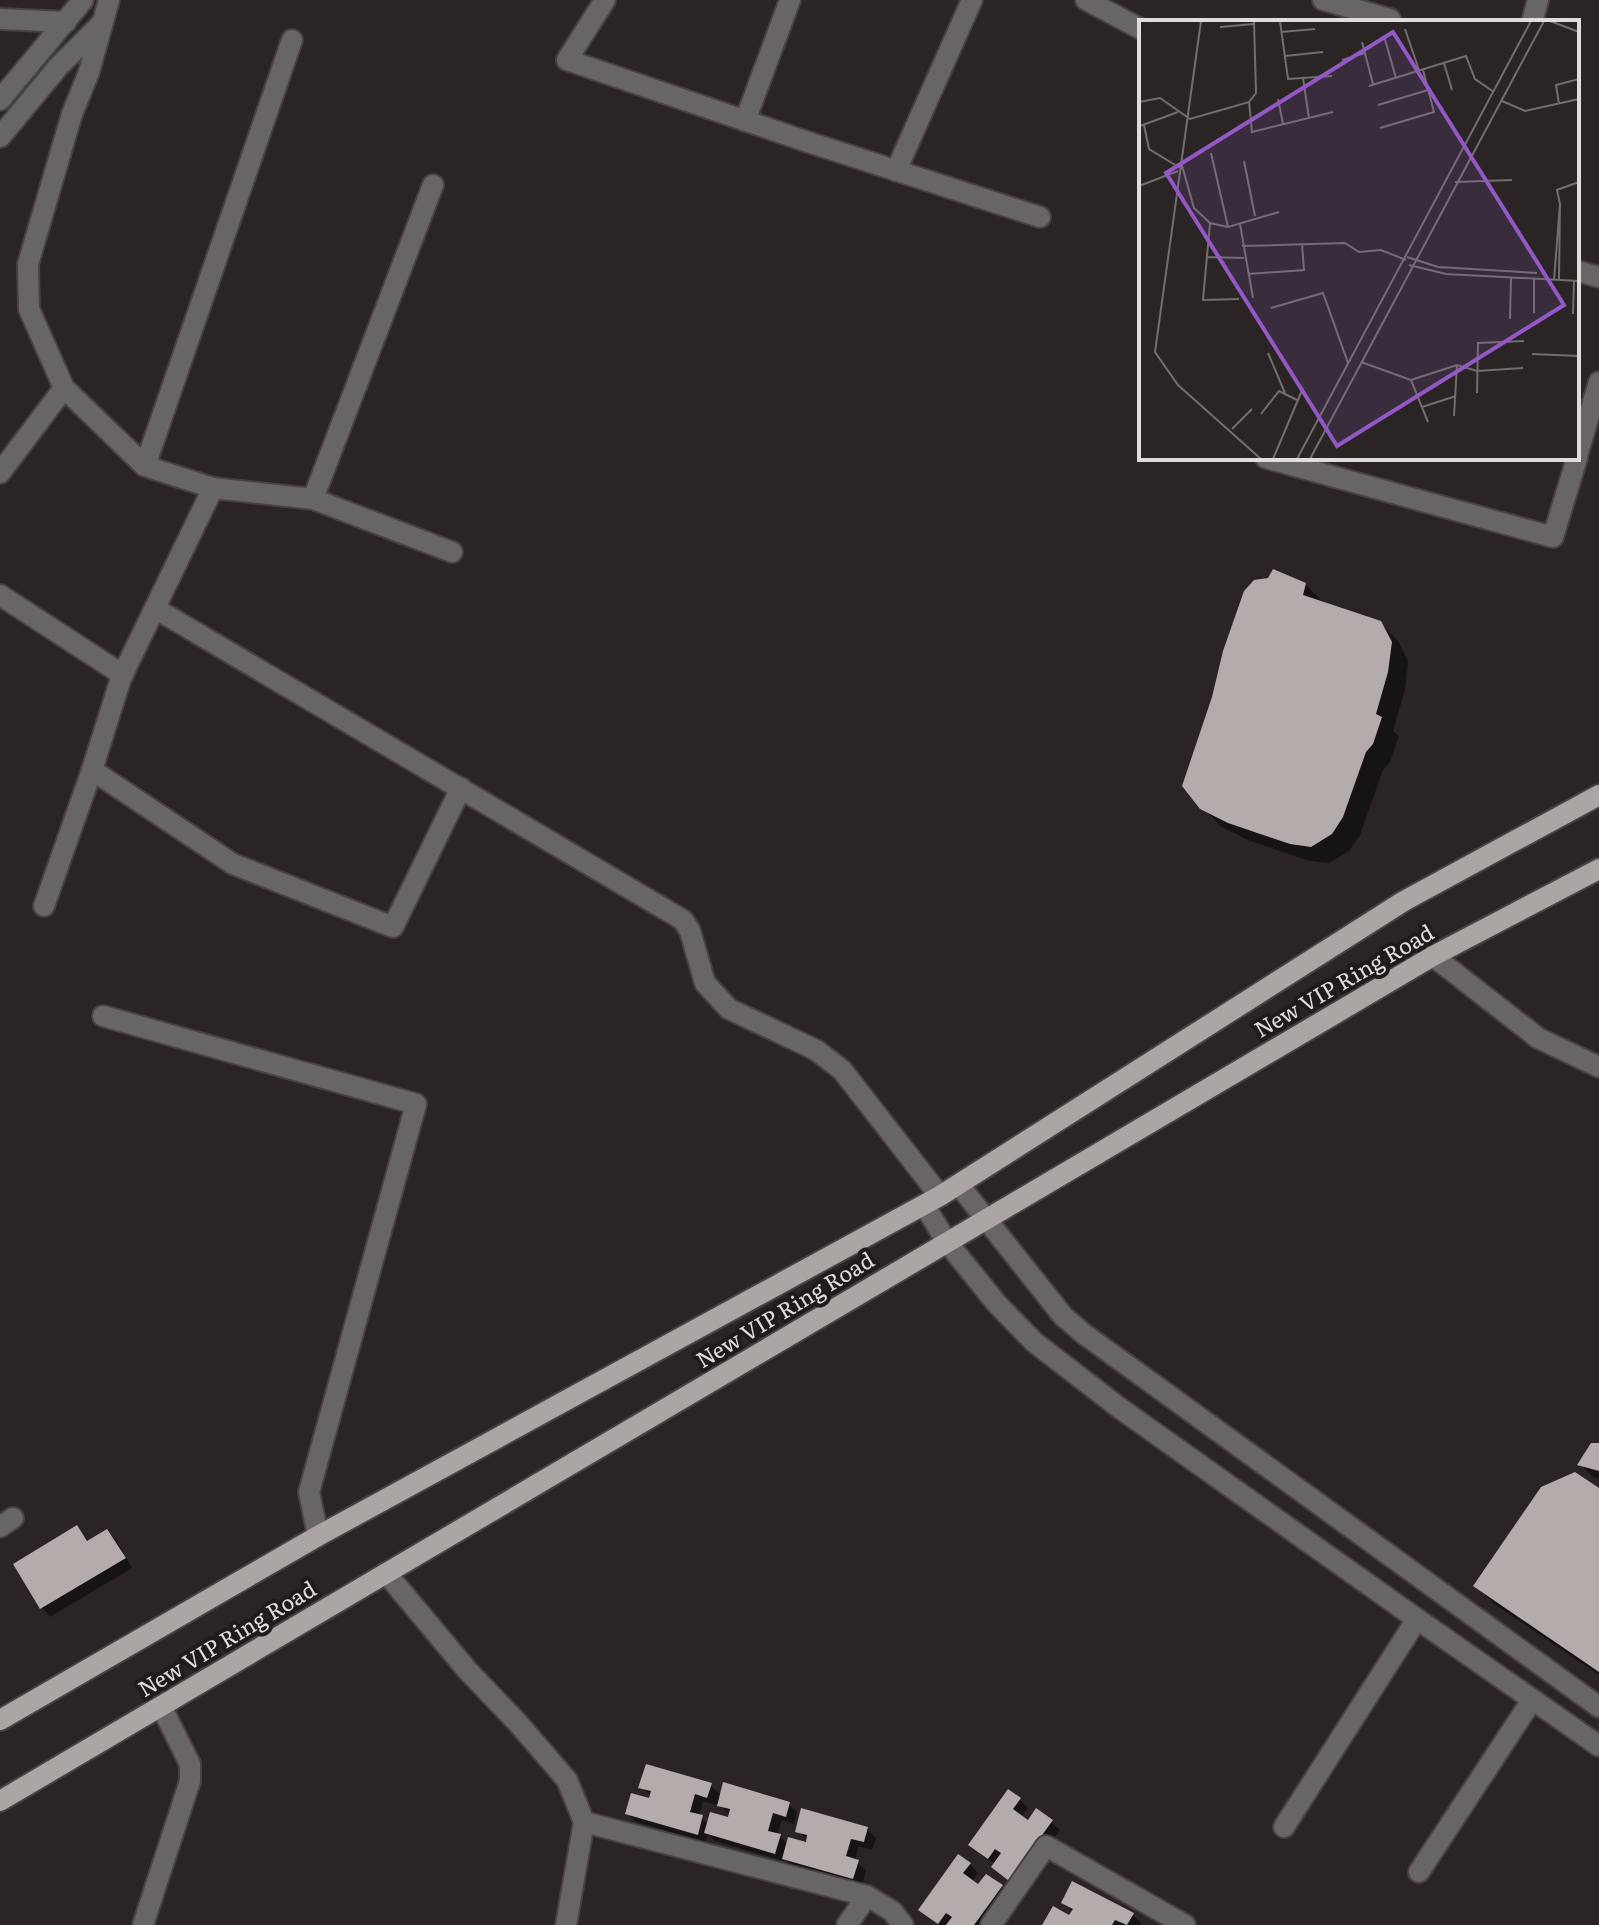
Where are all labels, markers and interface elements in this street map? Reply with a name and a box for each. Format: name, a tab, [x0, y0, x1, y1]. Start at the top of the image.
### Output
inset map	[1139, 20, 1579, 460]
street label: New VIP Ring Road	[1247, 915, 1439, 1045]
street label: New VIP Ring Road	[689, 1242, 880, 1375]
street label: New VIP Ring Road	[131, 1571, 322, 1704]

